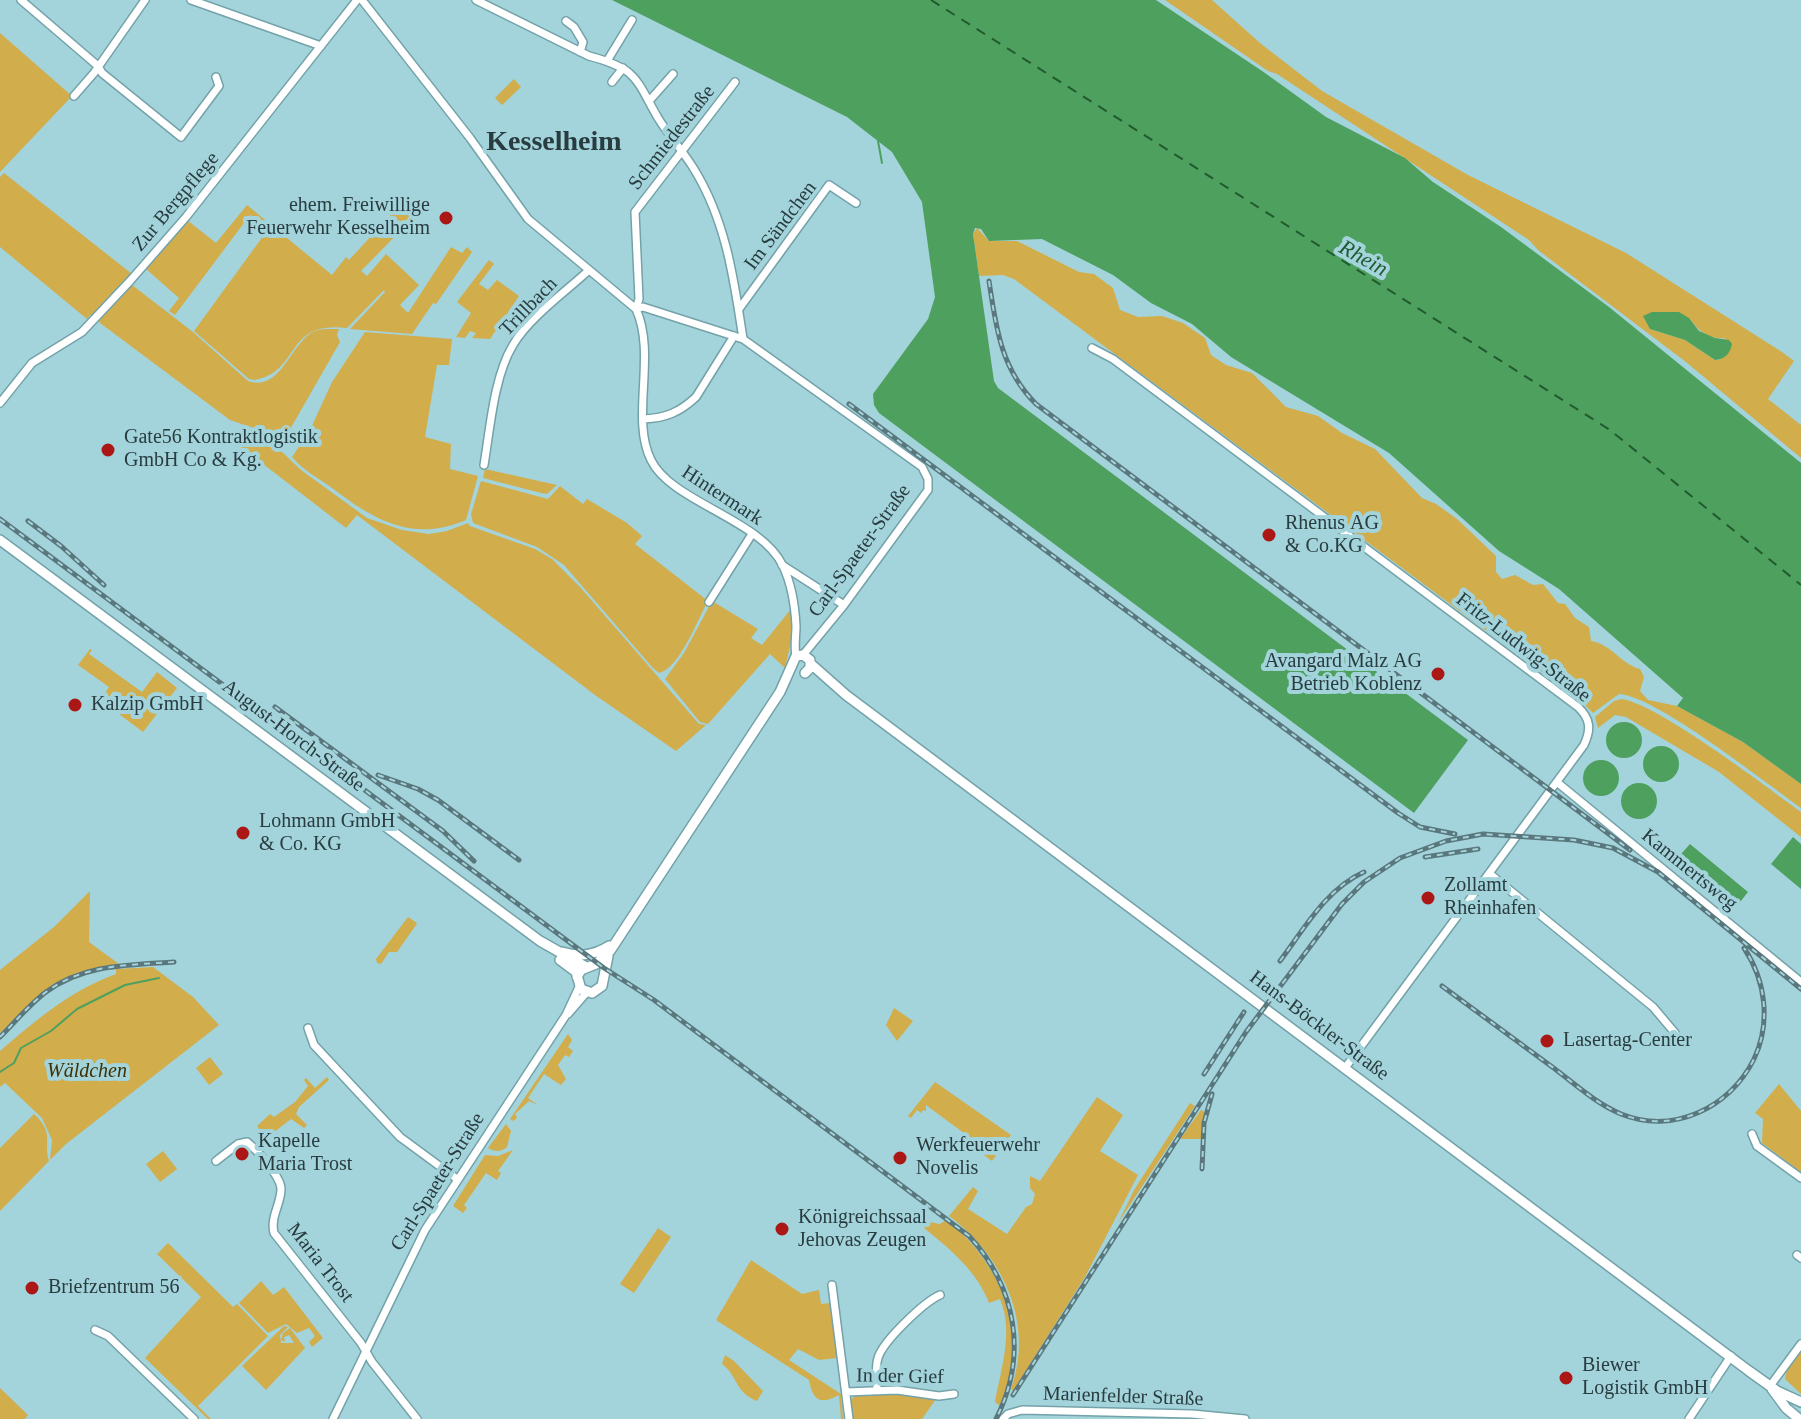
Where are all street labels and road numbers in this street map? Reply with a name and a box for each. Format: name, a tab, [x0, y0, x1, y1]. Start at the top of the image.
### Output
street label: Schmiedestraße	[624, 81, 720, 195]
street label: Zur Bergpflege	[127, 147, 225, 257]
street label: Im Sändchen	[740, 177, 822, 275]
street label: Trillbach	[495, 273, 563, 341]
street label: Hintermark	[677, 461, 767, 531]
street label: Carl-Spaeter-Straße	[804, 480, 916, 622]
street label: Fritz-Ludwig-Straße	[1451, 588, 1595, 708]
street label: August-Horch-Straße	[217, 675, 369, 797]
street label: Kammertsweg	[1636, 824, 1742, 916]
street label: Hans-Böckler-Straße	[1245, 966, 1393, 1086]
street label: Carl-Spaeter-Straße	[386, 1108, 490, 1256]
street label: Maria Trost	[282, 1218, 358, 1308]
street label: In der Gief	[856, 1364, 944, 1390]
street label: Marienfelder Straße	[1042, 1382, 1204, 1412]

